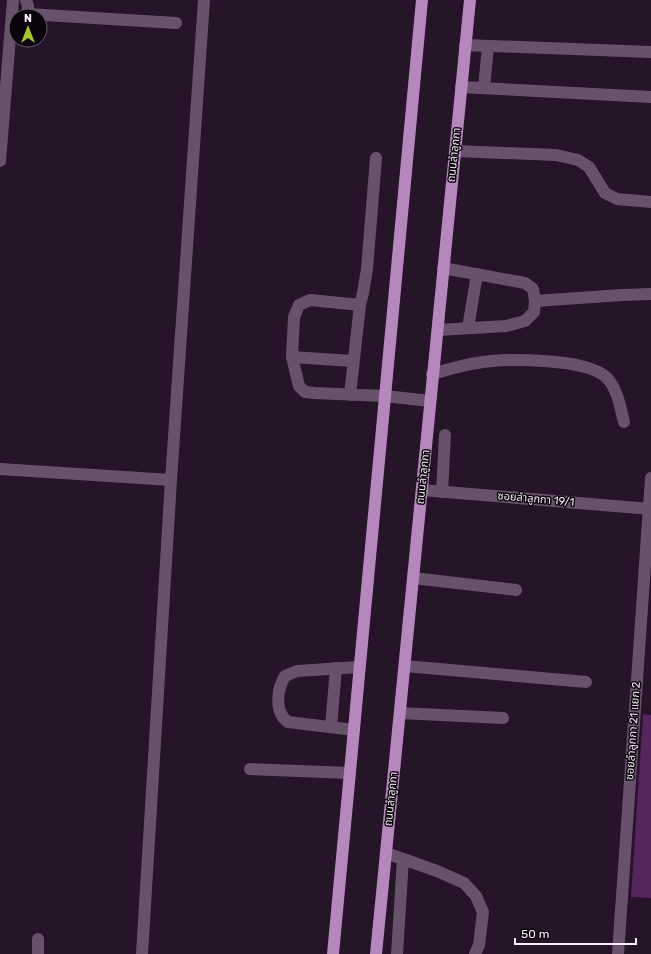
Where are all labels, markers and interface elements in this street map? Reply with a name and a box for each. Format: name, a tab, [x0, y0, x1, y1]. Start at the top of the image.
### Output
north arrow	[8, 8, 48, 48]
text: N	[24, 12, 32, 25]
street label: ถนนลำลูกกา	[445, 127, 463, 183]
street label: ถนนลำลูกกา	[414, 449, 432, 505]
street label: ซอยลำลูกกา 19/1	[497, 489, 575, 509]
street label: ซอยลำลูกกา 21 แยก 2	[623, 681, 643, 781]
street label: ถนนลำลูกกา	[382, 771, 400, 827]
scale bar	[515, 920, 636, 946]
text: 50 m	[521, 927, 549, 941]

